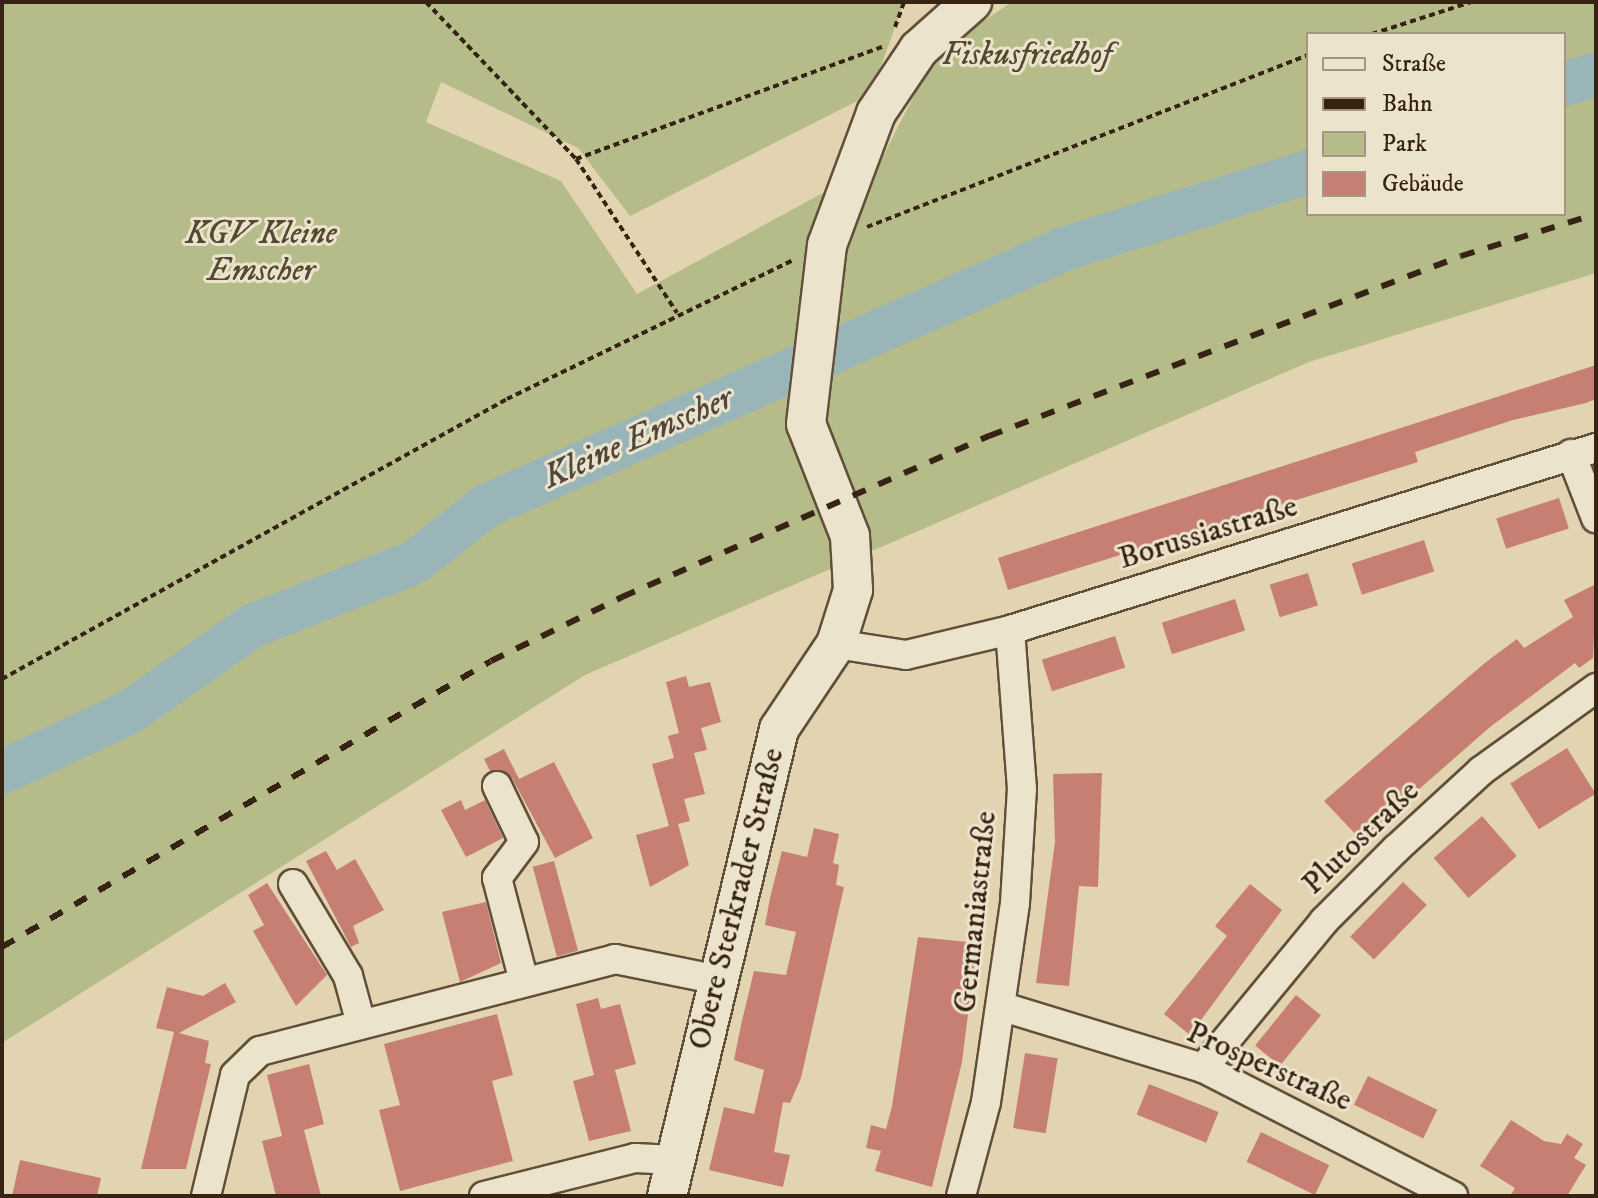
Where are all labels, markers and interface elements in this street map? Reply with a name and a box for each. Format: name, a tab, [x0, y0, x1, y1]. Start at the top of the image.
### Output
legend	[1306, 32, 1566, 216]
park label: Fiskusfriedhof	[942, 36, 1112, 74]
text: Straße	[1382, 49, 1446, 79]
text: Bahn	[1382, 89, 1433, 119]
text: Park	[1382, 129, 1427, 159]
text: Gebäude	[1382, 169, 1464, 199]
park label: KGV Kleine Emscher	[185, 216, 337, 291]
water label: Kleine Emscher	[537, 378, 739, 498]
street label: Borussiastraße	[1114, 488, 1302, 578]
street label: Obere Sterkrader Straße	[681, 744, 793, 1054]
street label: Plutostraße	[1294, 773, 1428, 903]
street label: Germaniastraße	[946, 809, 1006, 1015]
street label: Prosperstraße	[1180, 1013, 1358, 1121]

